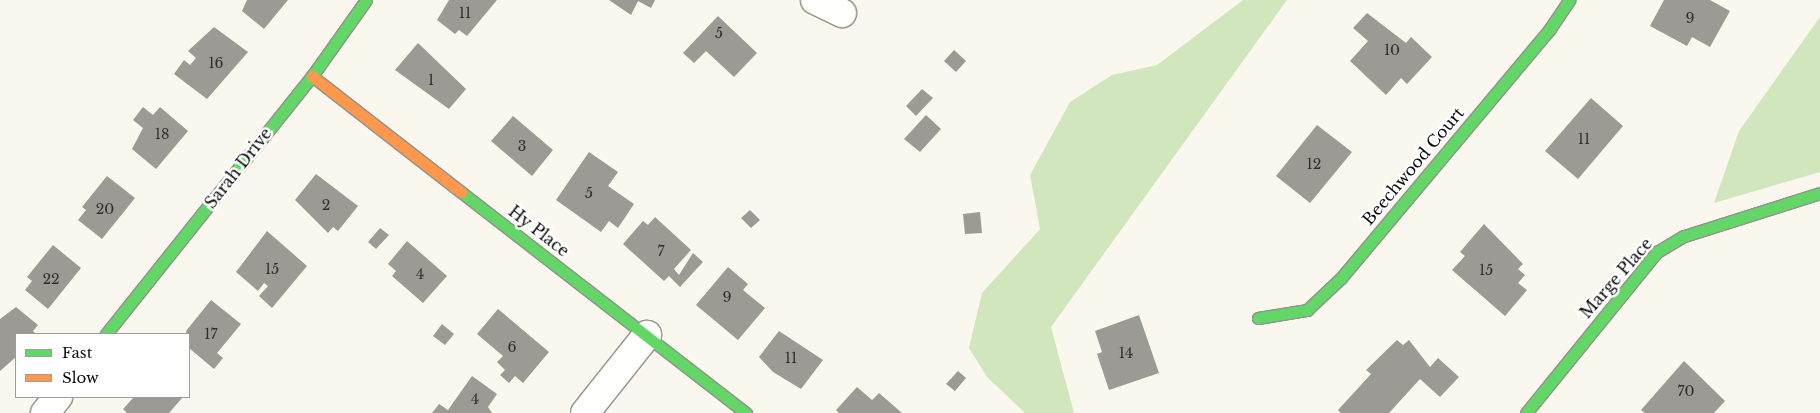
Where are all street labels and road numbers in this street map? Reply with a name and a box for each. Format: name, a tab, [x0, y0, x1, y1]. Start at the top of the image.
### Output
street label: Beechwood Court	[1358, 103, 1468, 229]
street label: Sarah Drive	[201, 124, 275, 212]
street label: Hy Place	[505, 201, 573, 261]
street label: Marge Place	[1576, 234, 1656, 322]

